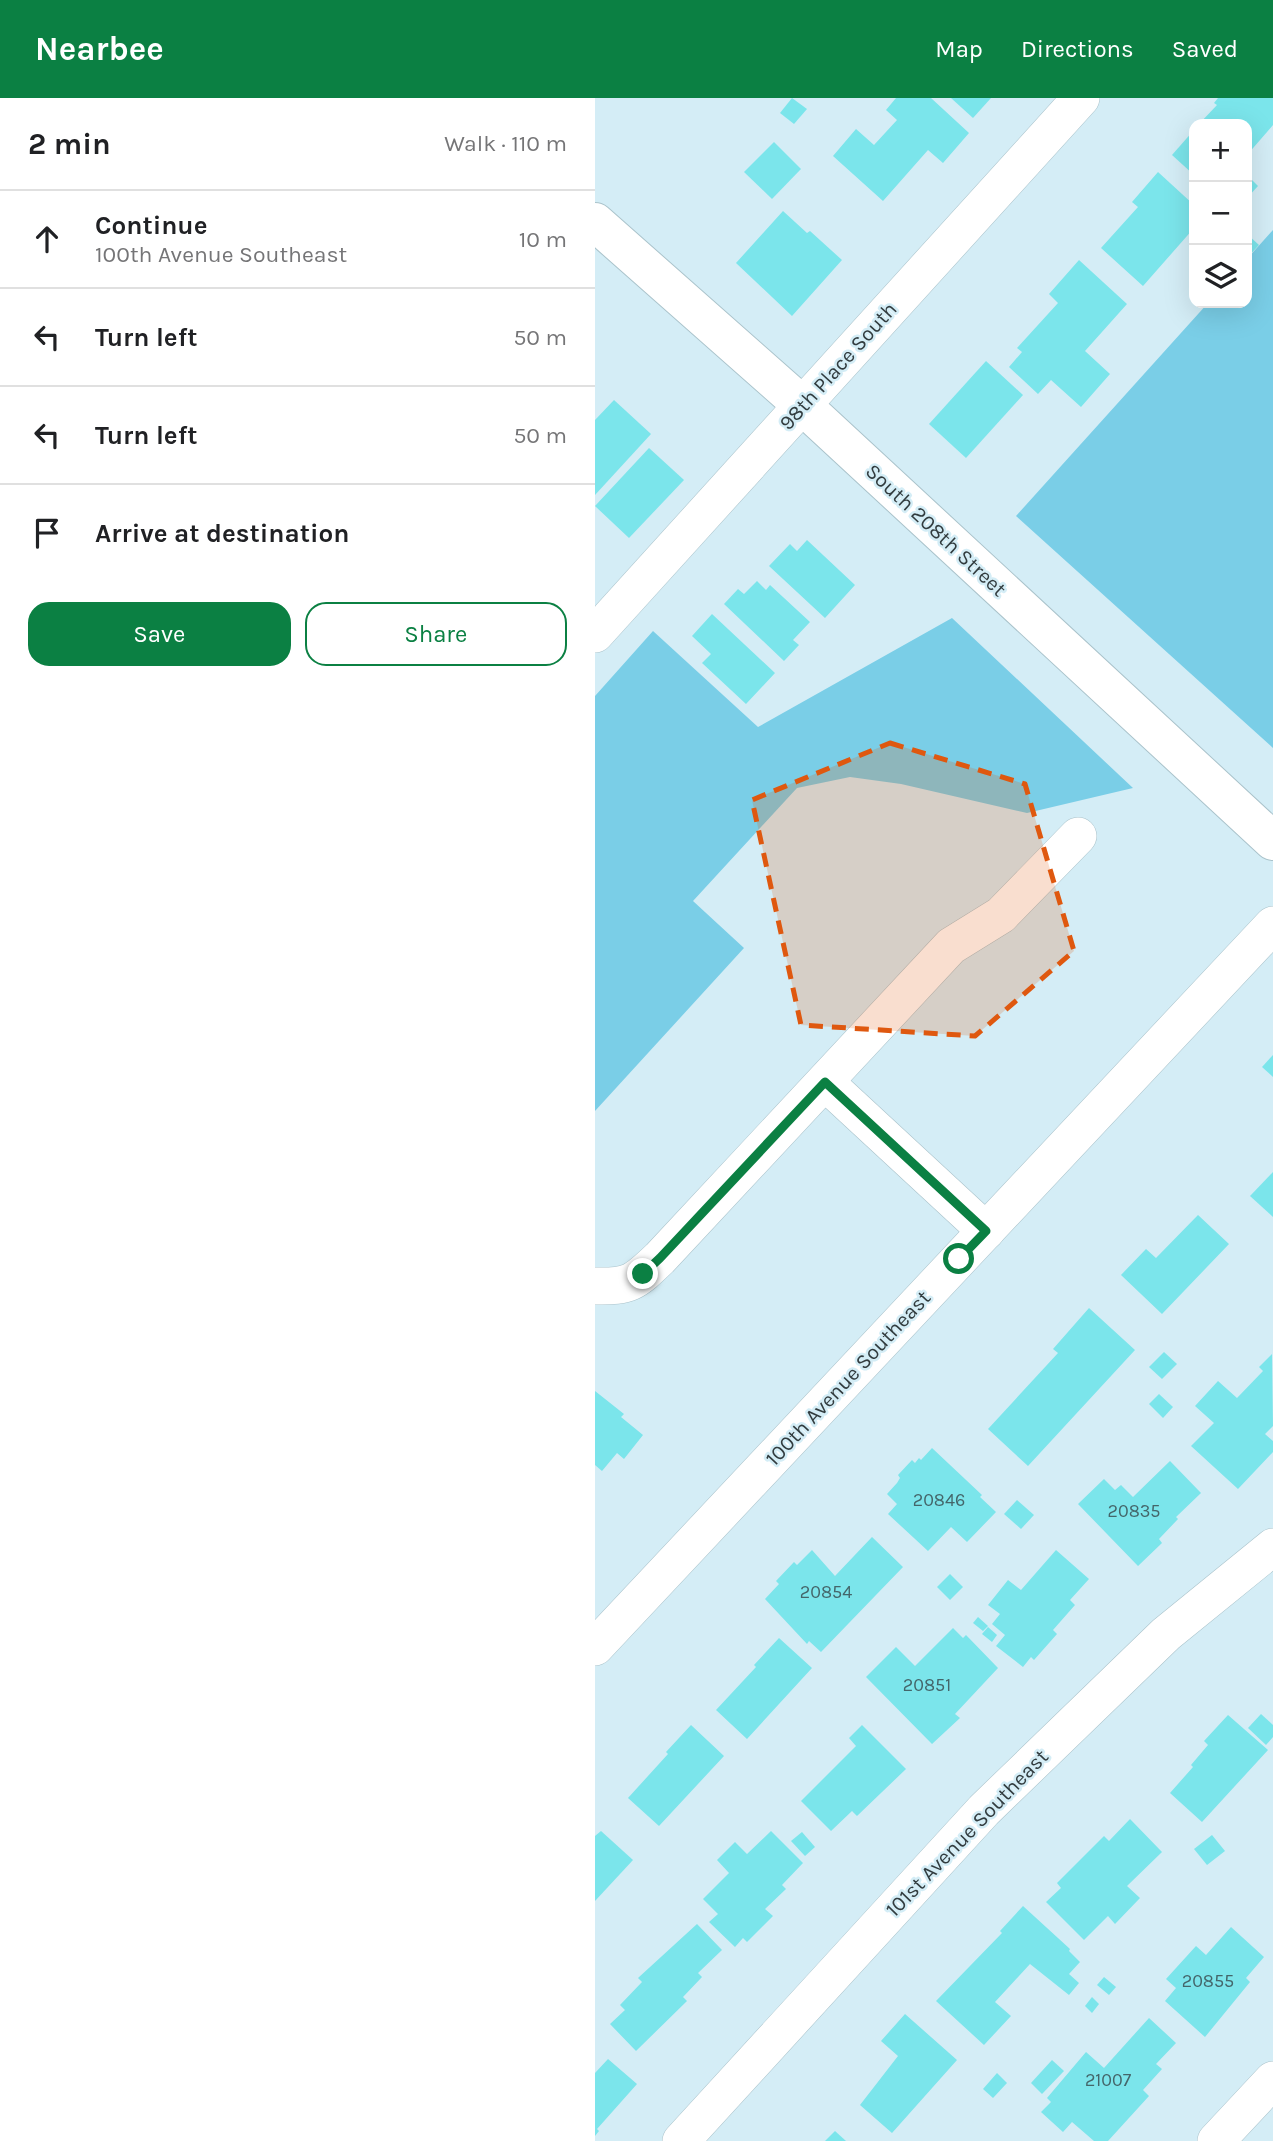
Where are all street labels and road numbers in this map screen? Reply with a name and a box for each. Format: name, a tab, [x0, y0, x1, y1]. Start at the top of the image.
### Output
street label: 98th Place South	[774, 297, 902, 435]
street label: South 208th Street	[861, 459, 1011, 601]
street label: 100th Avenue Southeast	[761, 1286, 935, 1470]
street label: 101st Avenue Southeast	[881, 1744, 1053, 1922]

